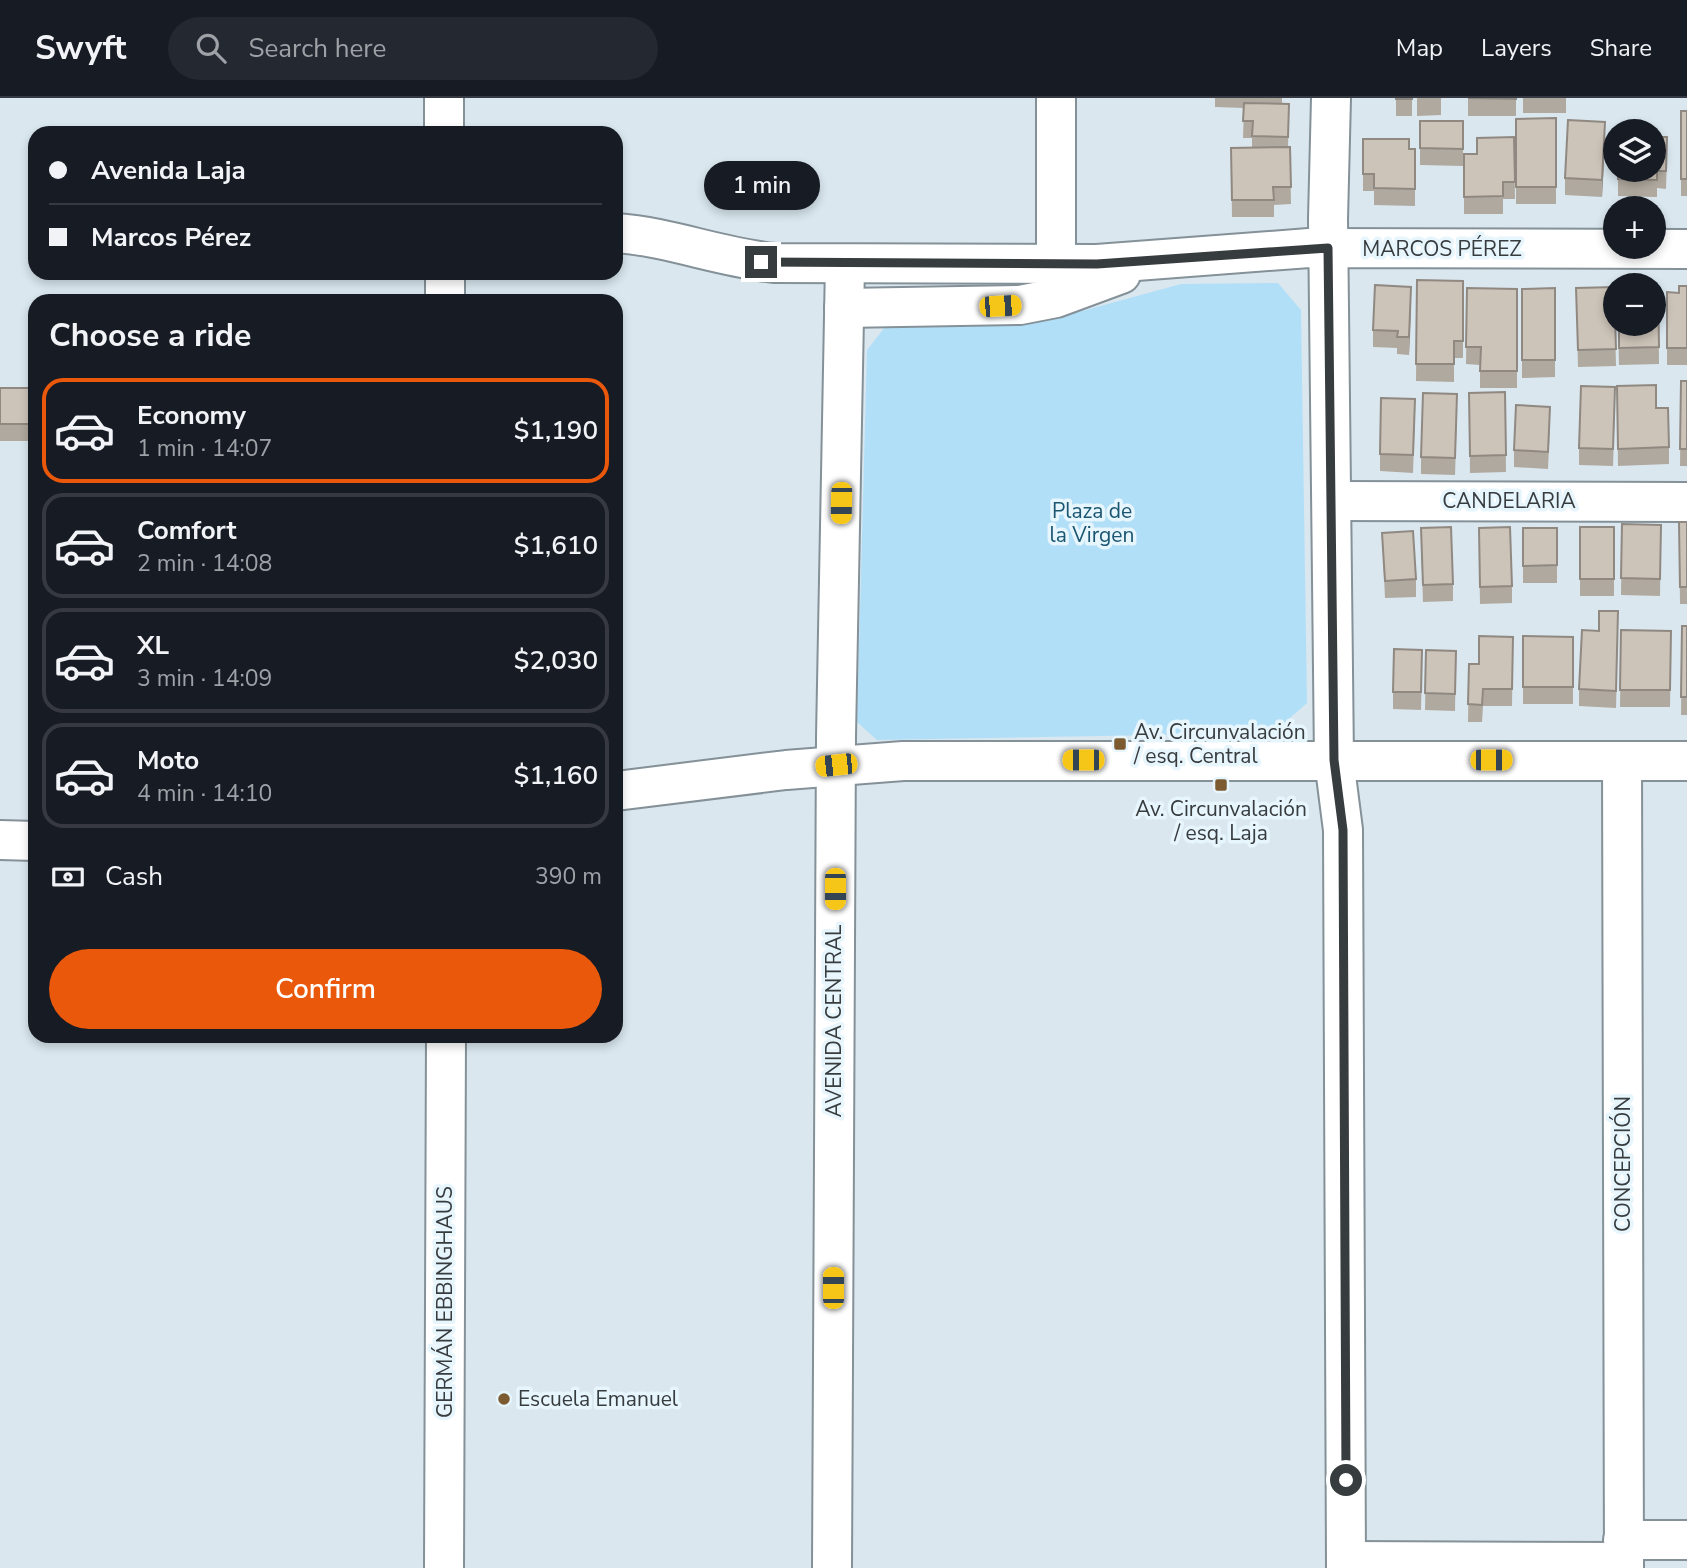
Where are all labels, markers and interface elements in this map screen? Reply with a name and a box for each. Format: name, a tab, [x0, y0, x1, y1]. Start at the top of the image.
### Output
search box	[168, 17, 658, 80]
text: Swyft	[35, 26, 126, 71]
icon: search	[192, 29, 230, 67]
text: Search here	[248, 31, 386, 66]
text: Map	[1396, 32, 1443, 64]
text: Layers	[1481, 32, 1552, 64]
text: Share	[1590, 32, 1652, 64]
map controls	[1603, 119, 1666, 336]
button: layers	[1603, 119, 1666, 182]
text: Avenida Laja	[91, 153, 246, 188]
callout: 1 min	[703, 160, 819, 209]
text: 1 min	[733, 170, 791, 201]
button: +	[1603, 196, 1666, 259]
text: Marcos Pérez	[91, 220, 251, 255]
street label: MARCOS PÉREZ	[1362, 235, 1522, 263]
route end	[745, 246, 777, 278]
button: −	[1603, 273, 1666, 336]
car	[979, 294, 1022, 318]
text: Choose a ride	[49, 314, 251, 357]
text: Economy	[137, 398, 246, 433]
icon: car	[53, 399, 116, 462]
text: $1,190	[514, 413, 598, 448]
text: 1 min · 14:07	[137, 433, 272, 464]
car	[831, 482, 852, 524]
street label: CANDELARIA	[1442, 487, 1576, 515]
park label: Plaza de la Virgen	[1050, 497, 1134, 549]
text: Comfort	[137, 513, 237, 548]
icon: car	[53, 514, 116, 577]
text: $1,610	[514, 528, 598, 563]
text: 2 min · 14:08	[137, 548, 272, 579]
text: XL	[137, 628, 169, 663]
icon: car	[53, 629, 116, 692]
text: $2,030	[514, 643, 598, 678]
text: 3 min · 14:09	[137, 663, 272, 694]
place label: Av. Circunvalación / esq. Central	[1133, 718, 1306, 770]
marker: Av. Circunvalación / esq. Central	[1112, 736, 1128, 752]
text: Moto	[137, 743, 199, 778]
icon: car	[53, 744, 116, 807]
car	[1063, 750, 1105, 771]
car	[1471, 750, 1513, 771]
car	[815, 752, 858, 778]
text: $1,160	[514, 758, 598, 793]
marker: Av. Circunvalación / esq. Laja	[1213, 777, 1229, 793]
text: 4 min · 14:10	[137, 778, 272, 809]
place label: Av. Circunvalación / esq. Laja	[1135, 795, 1307, 847]
icon: cash	[49, 858, 87, 896]
text: Cash	[105, 859, 163, 894]
text: 390 m	[535, 861, 602, 892]
car	[825, 868, 846, 910]
street label: AVENIDA CENTRAL	[820, 924, 848, 1117]
button: Confirm	[49, 949, 602, 1029]
street label: CONCEPCIÓN	[1609, 1096, 1637, 1232]
street label: GERMÁN EBBINGHAUS	[431, 1186, 459, 1418]
car	[823, 1267, 844, 1309]
place label: Escuela Emanuel	[518, 1385, 679, 1413]
marker: Escuela Emanuel	[496, 1391, 512, 1407]
route start	[1330, 1464, 1362, 1496]

